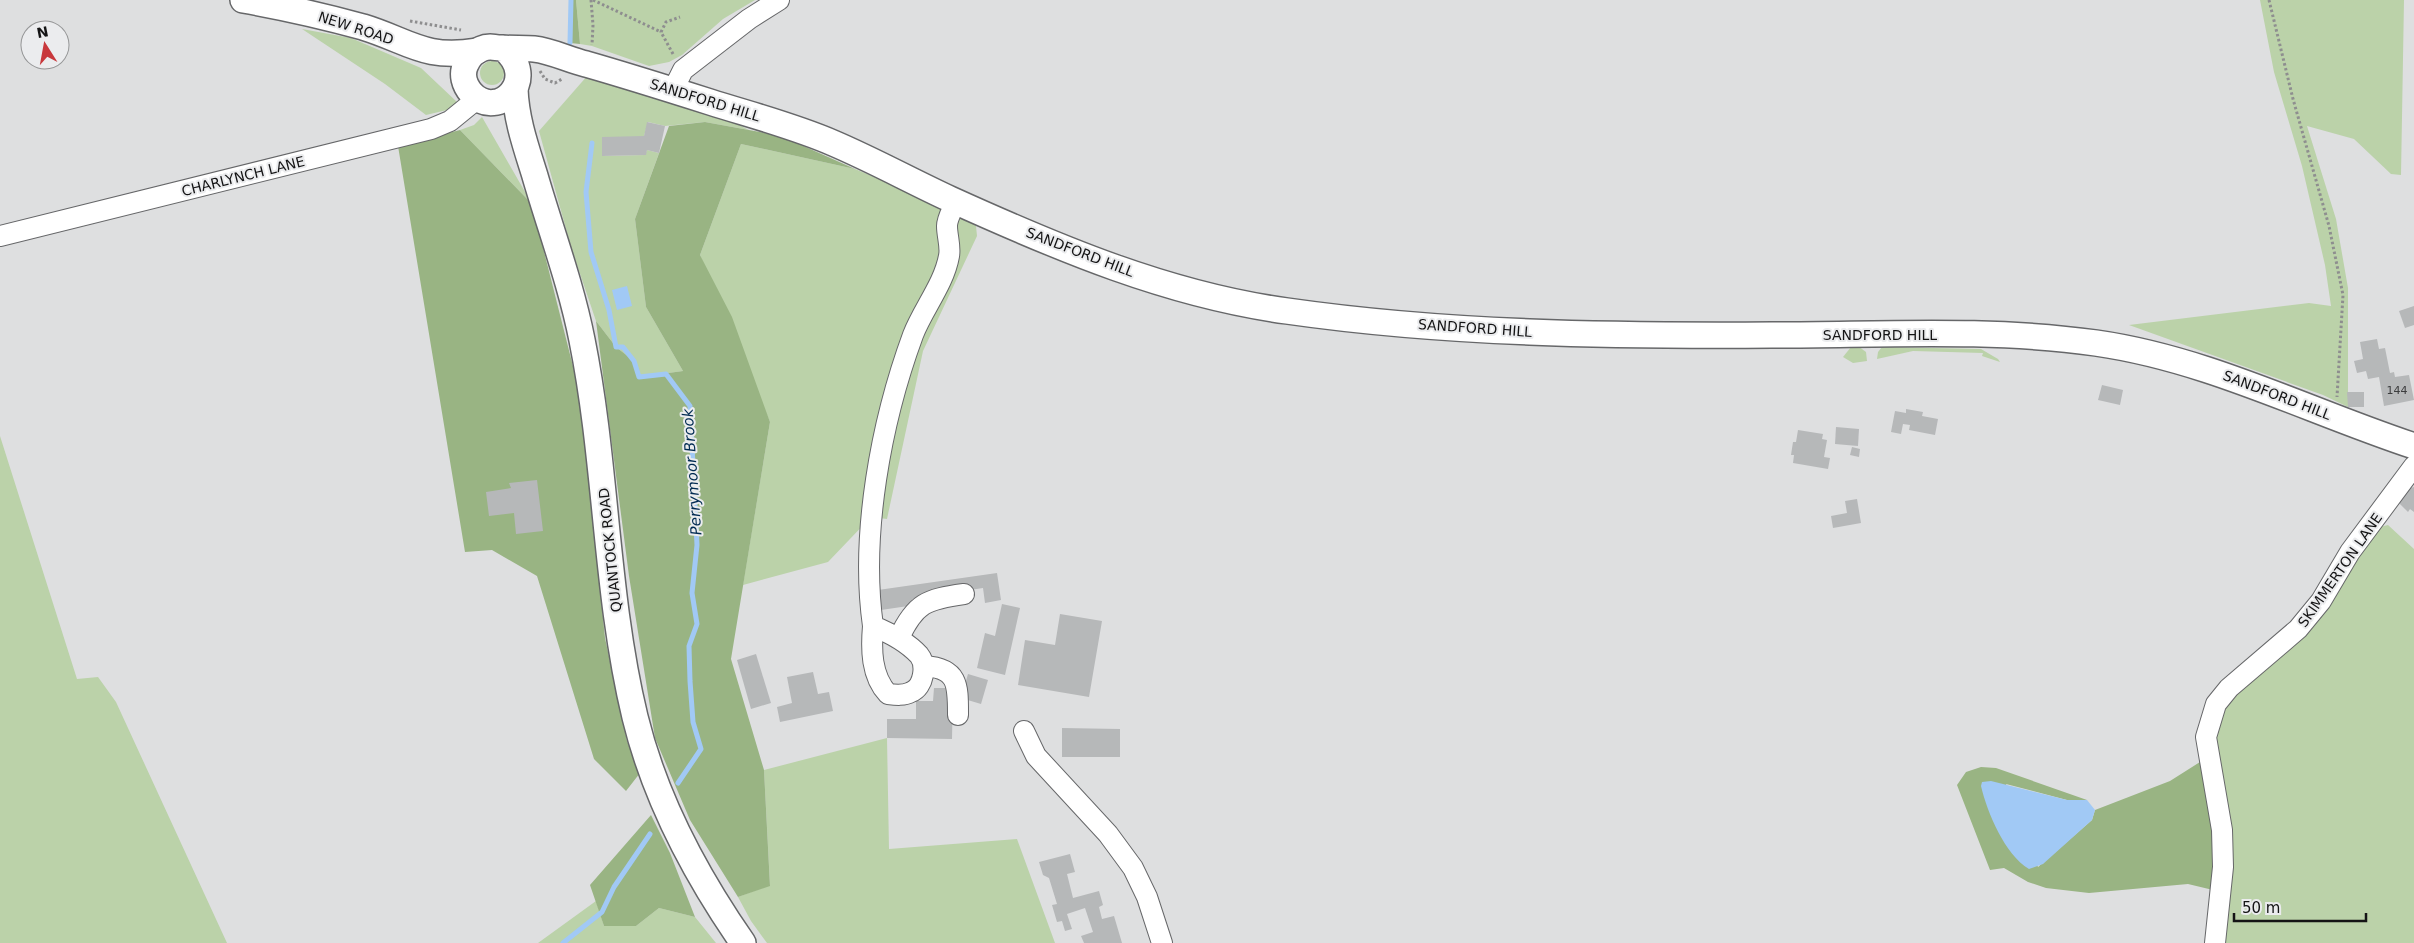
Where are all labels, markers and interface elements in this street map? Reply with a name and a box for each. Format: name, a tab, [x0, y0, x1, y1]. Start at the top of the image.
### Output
street label: NEW ROAD	[316, 8, 396, 48]
north arrow	[20, 20, 70, 70]
text: N	[35, 23, 50, 41]
street label: SANDFORD HILL	[648, 76, 762, 124]
street label: CHARLYNCH LANE	[180, 153, 306, 199]
street label: SANDFORD HILL	[1024, 224, 1136, 280]
street label: SANDFORD HILL	[1417, 316, 1533, 340]
street label: SANDFORD HILL	[1823, 327, 1937, 343]
street label: SANDFORD HILL	[2221, 367, 2333, 423]
house number: 144	[2387, 384, 2408, 397]
water label: Perrymoor Brook	[679, 407, 705, 536]
street label: QUANTOCK ROAD	[596, 487, 624, 613]
street label: SKIMMERTON LANE	[2295, 510, 2385, 630]
scale bar	[2234, 890, 2366, 922]
text: 50 m	[2242, 899, 2280, 917]

